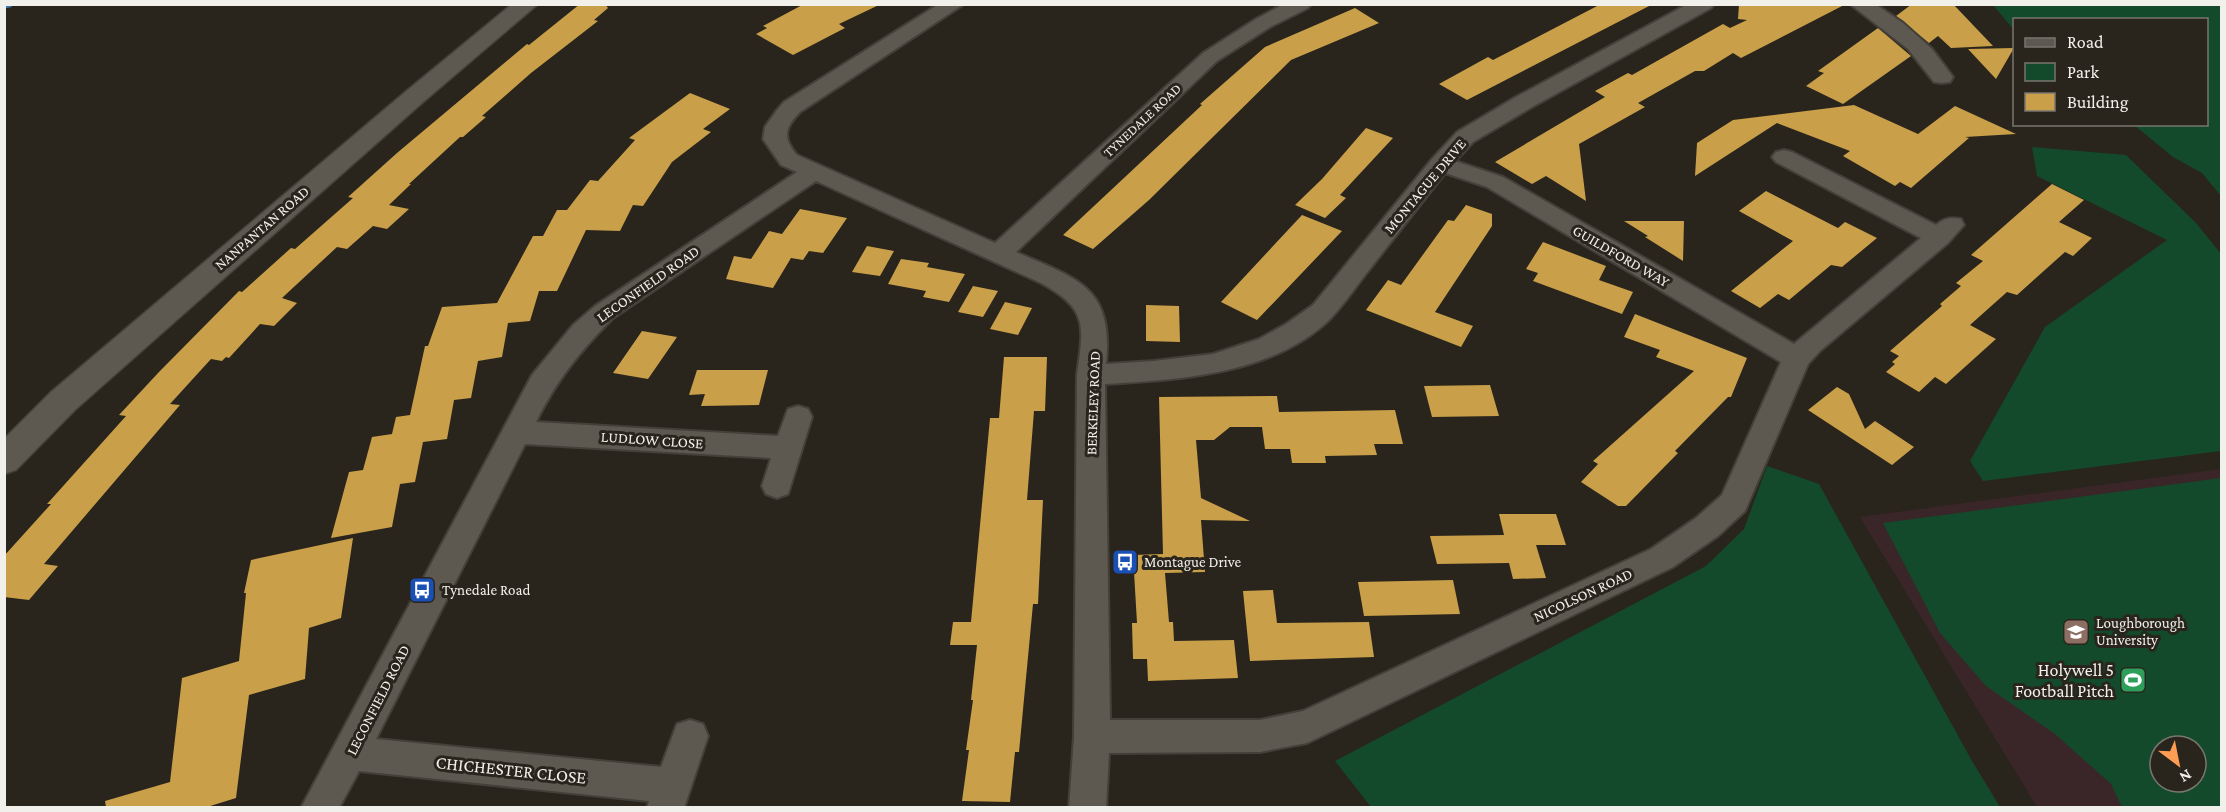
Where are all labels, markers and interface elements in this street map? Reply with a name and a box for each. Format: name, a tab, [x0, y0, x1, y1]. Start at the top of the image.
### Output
legend	[2013, 18, 2208, 126]
text: Road	[2067, 32, 2104, 52]
text: Park	[2067, 62, 2099, 82]
street label: TYNEDALE ROAD	[1100, 80, 1184, 160]
text: Building	[2067, 92, 2129, 112]
street label: MONTAGUE DRIVE	[1381, 136, 1469, 236]
street label: NANPANTAN ROAD	[212, 183, 312, 273]
street label: GUILDFORD WAY	[1570, 222, 1672, 290]
street label: LECONFIELD ROAD	[594, 243, 702, 325]
street label: BERKELEY ROAD	[1083, 351, 1103, 455]
street label: LUDLOW CLOSE	[600, 428, 704, 452]
bus stop icon: Montague Drive	[1110, 547, 1140, 577]
place label: Montague Drive	[1144, 554, 1241, 571]
street label: NICOLSON ROAD	[1531, 565, 1635, 625]
bus stop icon: Tynedale Road	[407, 575, 437, 605]
place label: Tynedale Road	[442, 582, 530, 599]
place label: Loughborough University	[2096, 615, 2185, 649]
school or university icon: Loughborough University	[2061, 617, 2091, 647]
street label: LECONFIELD ROAD	[343, 642, 413, 758]
place label: Holywell 5 Football Pitch	[2015, 660, 2114, 701]
sports icon: Holywell 5 Football Pitch	[2118, 665, 2148, 695]
north arrow	[2148, 734, 2208, 794]
street label: CHICHESTER CLOSE	[435, 752, 587, 788]
text: N	[2176, 766, 2195, 786]

